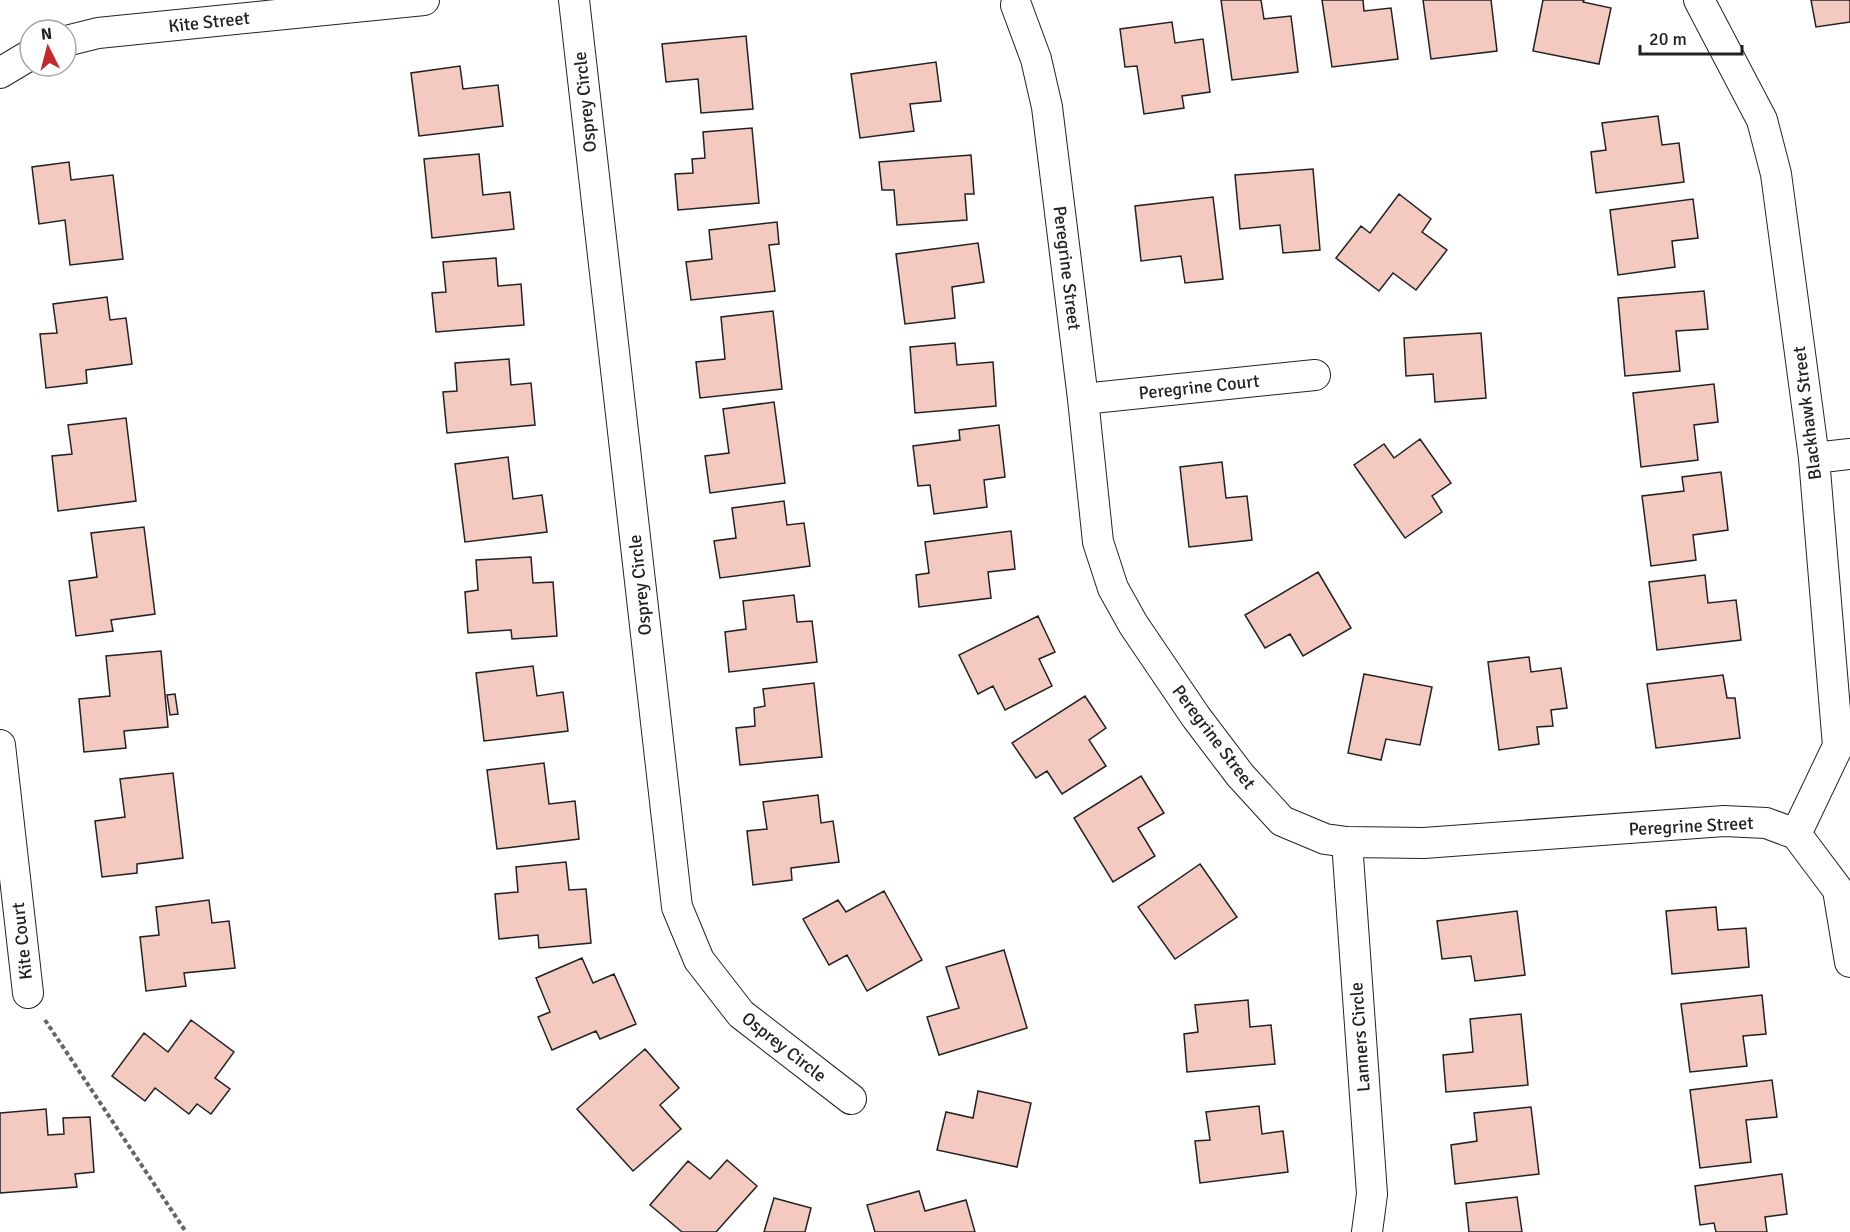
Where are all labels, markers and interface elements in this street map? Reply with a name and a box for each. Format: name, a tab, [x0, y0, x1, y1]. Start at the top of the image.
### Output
street label: Kite Street	[167, 7, 251, 37]
north arrow	[18, 18, 78, 78]
scale bar	[1640, 18, 1742, 56]
text: N	[40, 24, 53, 45]
text: 20 m	[1649, 28, 1687, 50]
street label: Osprey Circle	[569, 50, 601, 154]
street label: Peregrine Street	[1048, 205, 1086, 331]
street label: Blackhawk Street	[1788, 345, 1826, 481]
street label: Peregrine Court	[1138, 370, 1260, 404]
street label: Osprey Circle	[624, 533, 656, 637]
street label: Peregrine Street	[1168, 680, 1260, 794]
street label: Peregrine Street	[1628, 812, 1754, 840]
street label: Kite Court	[7, 901, 37, 981]
street label: Lanners Circle	[1345, 981, 1375, 1093]
street label: Osprey Circle	[737, 1007, 831, 1087]

